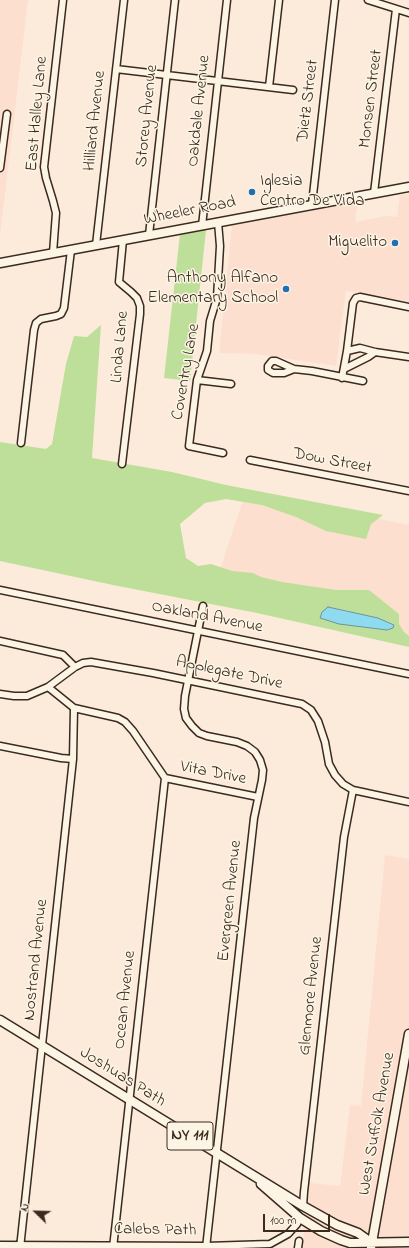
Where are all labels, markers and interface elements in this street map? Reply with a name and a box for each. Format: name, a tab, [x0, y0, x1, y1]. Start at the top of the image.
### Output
street label: Monsen Street	[356, 48, 388, 150]
street label: Oakdale Avenue	[184, 54, 216, 168]
street label: East Halley Lane	[23, 56, 53, 172]
street label: Dietz Street	[294, 59, 324, 143]
street label: Storey Avenue	[132, 64, 164, 168]
street label: Hilliard Avenue	[81, 70, 111, 172]
place label: Iglesia Centro De Vida	[260, 172, 364, 212]
marker: Iglesia Centro De Vida	[247, 187, 257, 197]
street label: Wheeler Road	[142, 193, 238, 231]
place label: Miguelito	[328, 233, 387, 253]
marker: Miguelito	[390, 238, 400, 248]
place label: Anthony Alfano Elementary School	[148, 269, 278, 309]
marker: Anthony Alfano Elementary School	[281, 284, 291, 294]
street label: Linda Lane	[108, 310, 134, 384]
street label: Coventry Lane	[168, 322, 206, 422]
street label: Dow Street	[291, 444, 373, 480]
street label: Oakland Avenue	[150, 597, 264, 639]
street label: Applegate Drive	[174, 653, 284, 695]
street label: Vita Drive	[178, 758, 248, 790]
street label: Evergreen Avenue	[214, 839, 248, 963]
street label: Nostrand Avenue	[20, 898, 54, 1022]
street label: Glenmore Avenue	[296, 936, 328, 1056]
street label: Ocean Avenue	[111, 950, 141, 1050]
street label: Joshuas Path	[75, 1044, 169, 1112]
street label: West Suffolk Avenue	[355, 1051, 401, 1197]
road number: NY 111	[167, 1122, 213, 1150]
north arrow	[16, 1192, 56, 1232]
text: N	[16, 1201, 34, 1214]
scale bar	[265, 1206, 332, 1232]
text: 100 m	[270, 1212, 297, 1230]
street label: Calebs Path	[114, 1220, 196, 1242]

